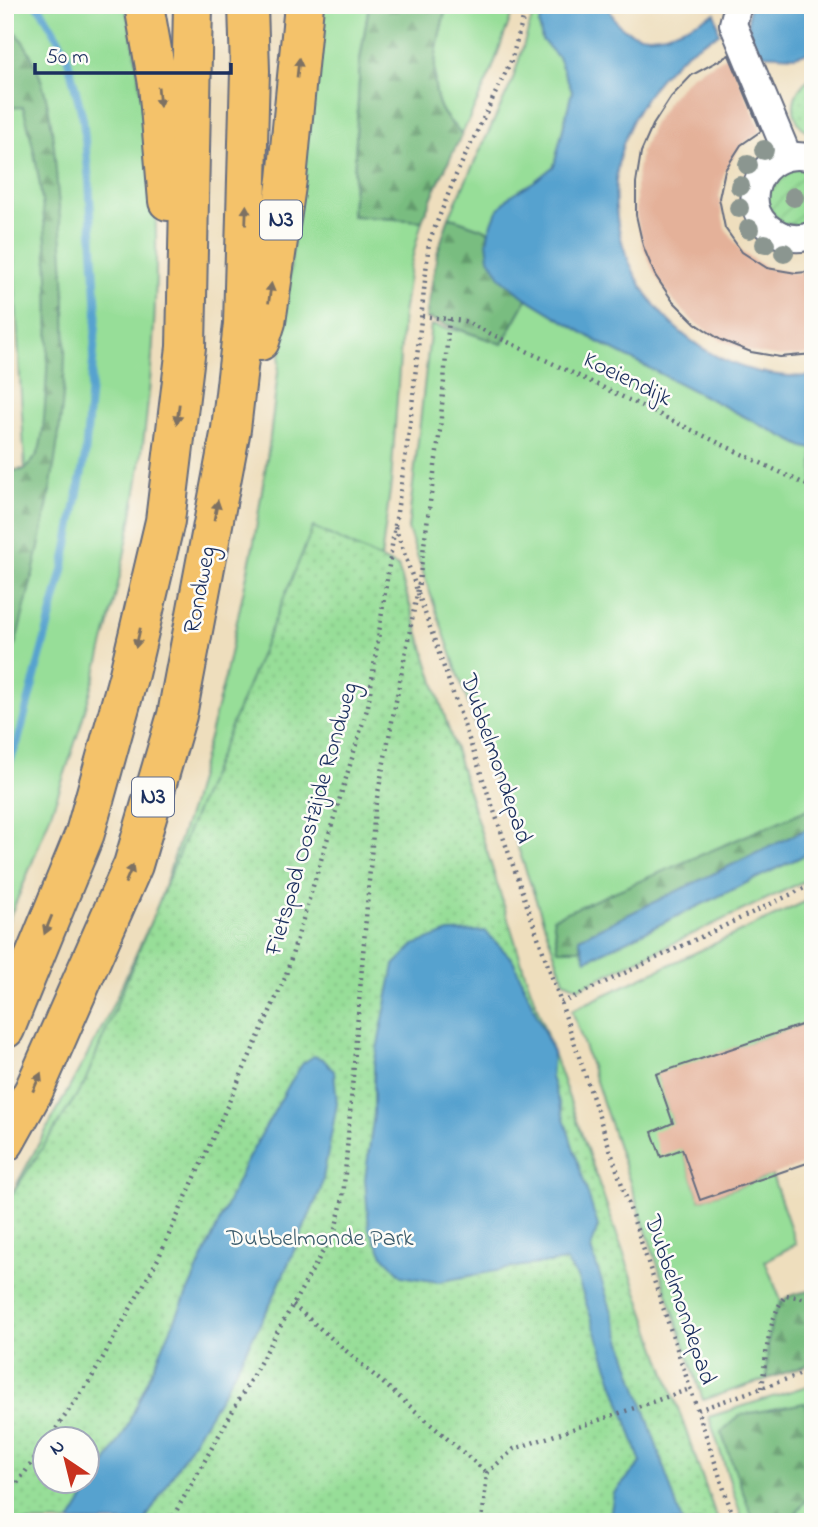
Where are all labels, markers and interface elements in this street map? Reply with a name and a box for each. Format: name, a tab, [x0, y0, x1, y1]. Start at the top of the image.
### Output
scale bar	[35, 32, 231, 76]
text: 50 m	[46, 43, 89, 73]
one-way arrow	[293, 56, 304, 78]
one-way arrow	[154, 86, 165, 108]
road number: N3	[260, 200, 302, 240]
one-way arrow	[240, 204, 251, 226]
one-way arrow	[265, 282, 276, 304]
street label: Koeiendijk	[577, 343, 678, 417]
one-way arrow	[173, 404, 184, 426]
one-way arrow	[211, 499, 222, 521]
street label: Rondweg	[175, 543, 227, 637]
one-way arrow	[132, 627, 143, 649]
street label: Dubbelmondepad	[449, 669, 541, 849]
street label: Fietspad Oostzijde Rondweg	[257, 678, 369, 961]
road number: N3	[132, 778, 174, 817]
one-way arrow	[124, 863, 135, 884]
one-way arrow	[42, 914, 53, 935]
one-way arrow	[31, 1072, 43, 1092]
street label: Dubbelmondepad	[633, 1210, 725, 1390]
park label: Dubbelmonde Park	[225, 1222, 414, 1257]
north arrow	[32, 1426, 102, 1496]
text: N	[45, 1433, 71, 1463]

